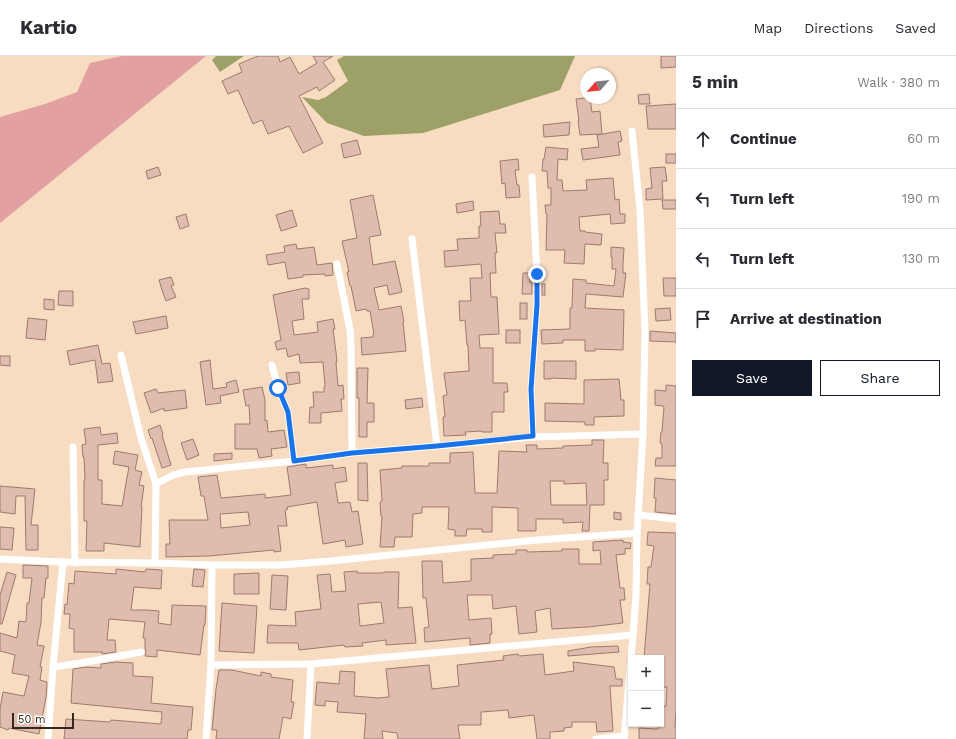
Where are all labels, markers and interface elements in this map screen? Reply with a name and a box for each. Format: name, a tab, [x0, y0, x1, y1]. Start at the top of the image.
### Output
text: Kartio	[20, 16, 77, 39]
text: Map	[754, 20, 782, 36]
text: Directions	[804, 20, 873, 36]
text: Saved	[895, 20, 936, 36]
north arrow	[580, 68, 616, 104]
text: 5 min	[692, 72, 738, 92]
text: Walk · 380 m	[857, 75, 940, 90]
icon: ahead	[692, 128, 714, 150]
text: Continue	[730, 130, 797, 148]
text: 60 m	[907, 131, 940, 146]
icon: left	[692, 188, 714, 210]
text: Turn left	[730, 190, 794, 208]
text: 190 m	[902, 191, 940, 206]
icon: left	[692, 248, 714, 270]
text: Turn left	[730, 250, 794, 268]
text: 130 m	[902, 251, 940, 266]
route end	[528, 265, 546, 283]
icon: arrive	[692, 308, 714, 330]
text: Arrive at destination	[730, 310, 882, 328]
button: Save	[692, 360, 812, 396]
button: Share	[820, 360, 940, 396]
route start	[269, 379, 287, 397]
map controls	[628, 655, 664, 727]
button: +	[628, 655, 664, 691]
button: −	[628, 691, 664, 727]
scale bar	[12, 711, 74, 730]
text: 50 m	[18, 713, 45, 726]

